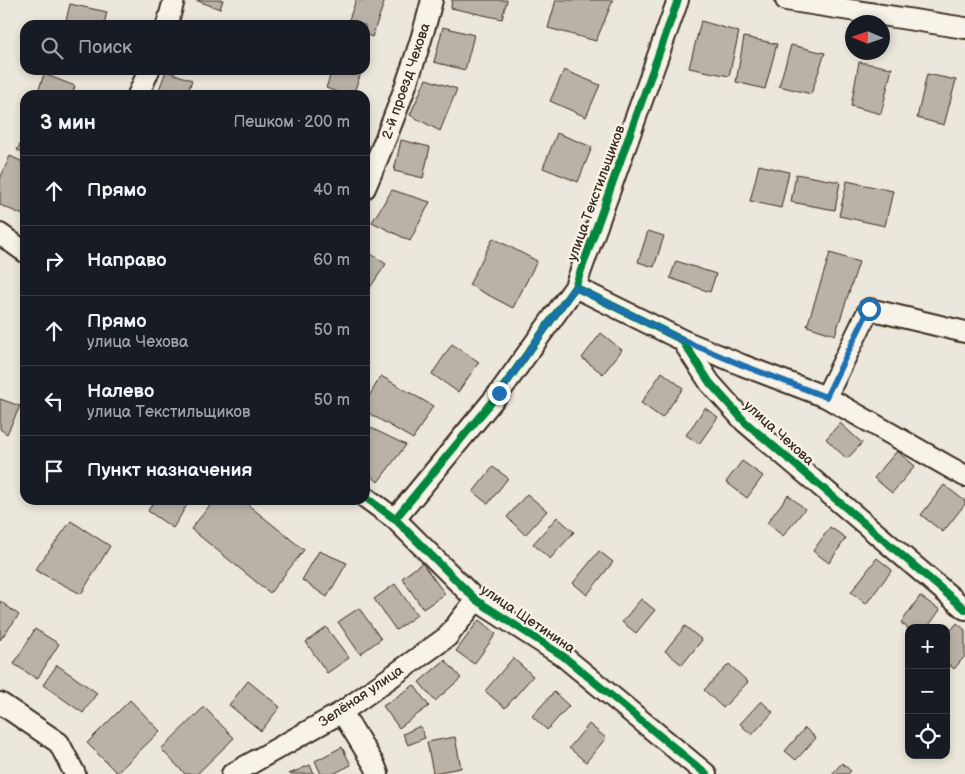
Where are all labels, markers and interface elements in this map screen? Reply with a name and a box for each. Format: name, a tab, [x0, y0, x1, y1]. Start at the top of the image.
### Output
north arrow	[845, 15, 890, 60]
search box	[20, 20, 370, 75]
street label: 2-й проезд Чехова	[378, 20, 434, 141]
icon: search	[38, 34, 66, 62]
text: Поиск	[78, 36, 132, 59]
text: 3 мин	[40, 110, 96, 135]
text: Пешком · 200 m	[233, 113, 350, 132]
street label: улица Текстильщиков	[564, 122, 629, 263]
icon: ahead	[40, 177, 68, 205]
text: Прямо	[87, 179, 147, 202]
text: 40 m	[313, 181, 350, 200]
icon: right	[40, 247, 68, 275]
text: Направо	[87, 249, 167, 272]
text: 60 m	[313, 251, 350, 270]
route start	[858, 298, 881, 321]
text: Прямо	[87, 310, 147, 333]
icon: ahead	[40, 317, 68, 345]
text: 50 m	[314, 321, 350, 340]
text: улица Чехова	[87, 333, 188, 352]
text: Налево	[87, 380, 154, 403]
route end	[488, 382, 511, 405]
icon: left	[40, 387, 68, 415]
text: 50 m	[314, 391, 350, 410]
street label: улица Чехова	[740, 397, 818, 469]
text: улица Текстильщиков	[87, 403, 250, 422]
icon: arrive	[40, 457, 68, 485]
text: Пункт назначения	[87, 459, 252, 482]
street label: улица Щетинина	[478, 581, 579, 657]
map controls	[905, 624, 950, 759]
button: +	[905, 624, 950, 669]
street label: Зелёная улица	[316, 661, 407, 730]
button: −	[905, 669, 950, 714]
button: locate	[905, 714, 950, 759]

